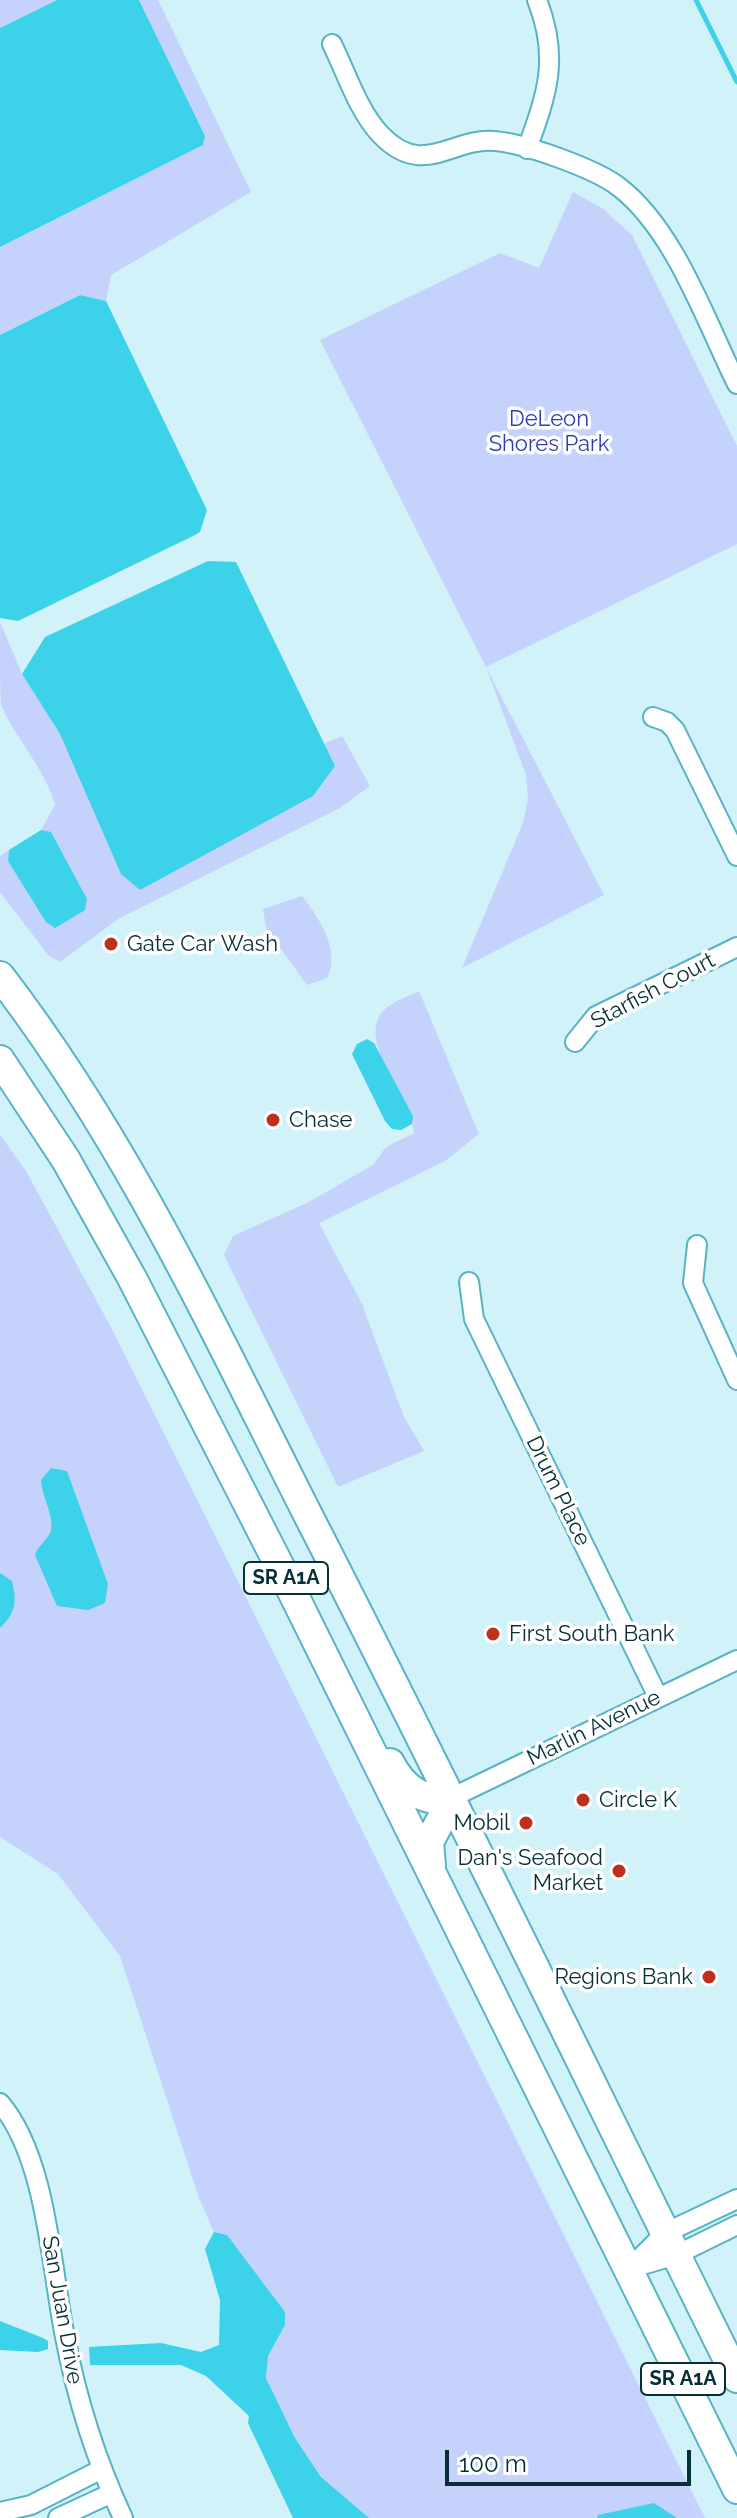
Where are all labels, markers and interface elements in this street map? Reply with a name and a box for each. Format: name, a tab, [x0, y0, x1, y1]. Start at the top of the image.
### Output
park label: DeLeon Shores Park	[489, 406, 609, 458]
place label: Gate Car Wash	[127, 931, 278, 957]
marker: Gate Car Wash	[102, 935, 120, 953]
street label: Starfish Court	[586, 947, 720, 1035]
place label: Chase	[289, 1107, 352, 1133]
marker: Chase	[264, 1111, 282, 1129]
street label: Drum Place	[520, 1432, 596, 1550]
road number: SR A1A	[244, 1562, 328, 1594]
place label: First South Bank	[509, 1621, 675, 1647]
marker: First South Bank	[484, 1625, 502, 1643]
street label: Marlin Avenue	[523, 1684, 665, 1772]
place label: Circle K	[599, 1787, 677, 1813]
marker: Circle K	[574, 1791, 592, 1809]
place label: Mobil	[453, 1810, 510, 1836]
marker: Mobil	[517, 1814, 535, 1832]
place label: Dan's Seafood Market	[457, 1845, 603, 1896]
marker: Dan's Seafood Market	[610, 1862, 628, 1880]
place label: Regions Bank	[554, 1964, 693, 1990]
marker: Regions Bank	[700, 1968, 718, 1986]
street label: San Juan Drive	[36, 2234, 88, 2386]
road number: SR A1A	[641, 2363, 725, 2395]
scale bar	[449, 2434, 695, 2484]
text: 100 m	[459, 2449, 527, 2478]

